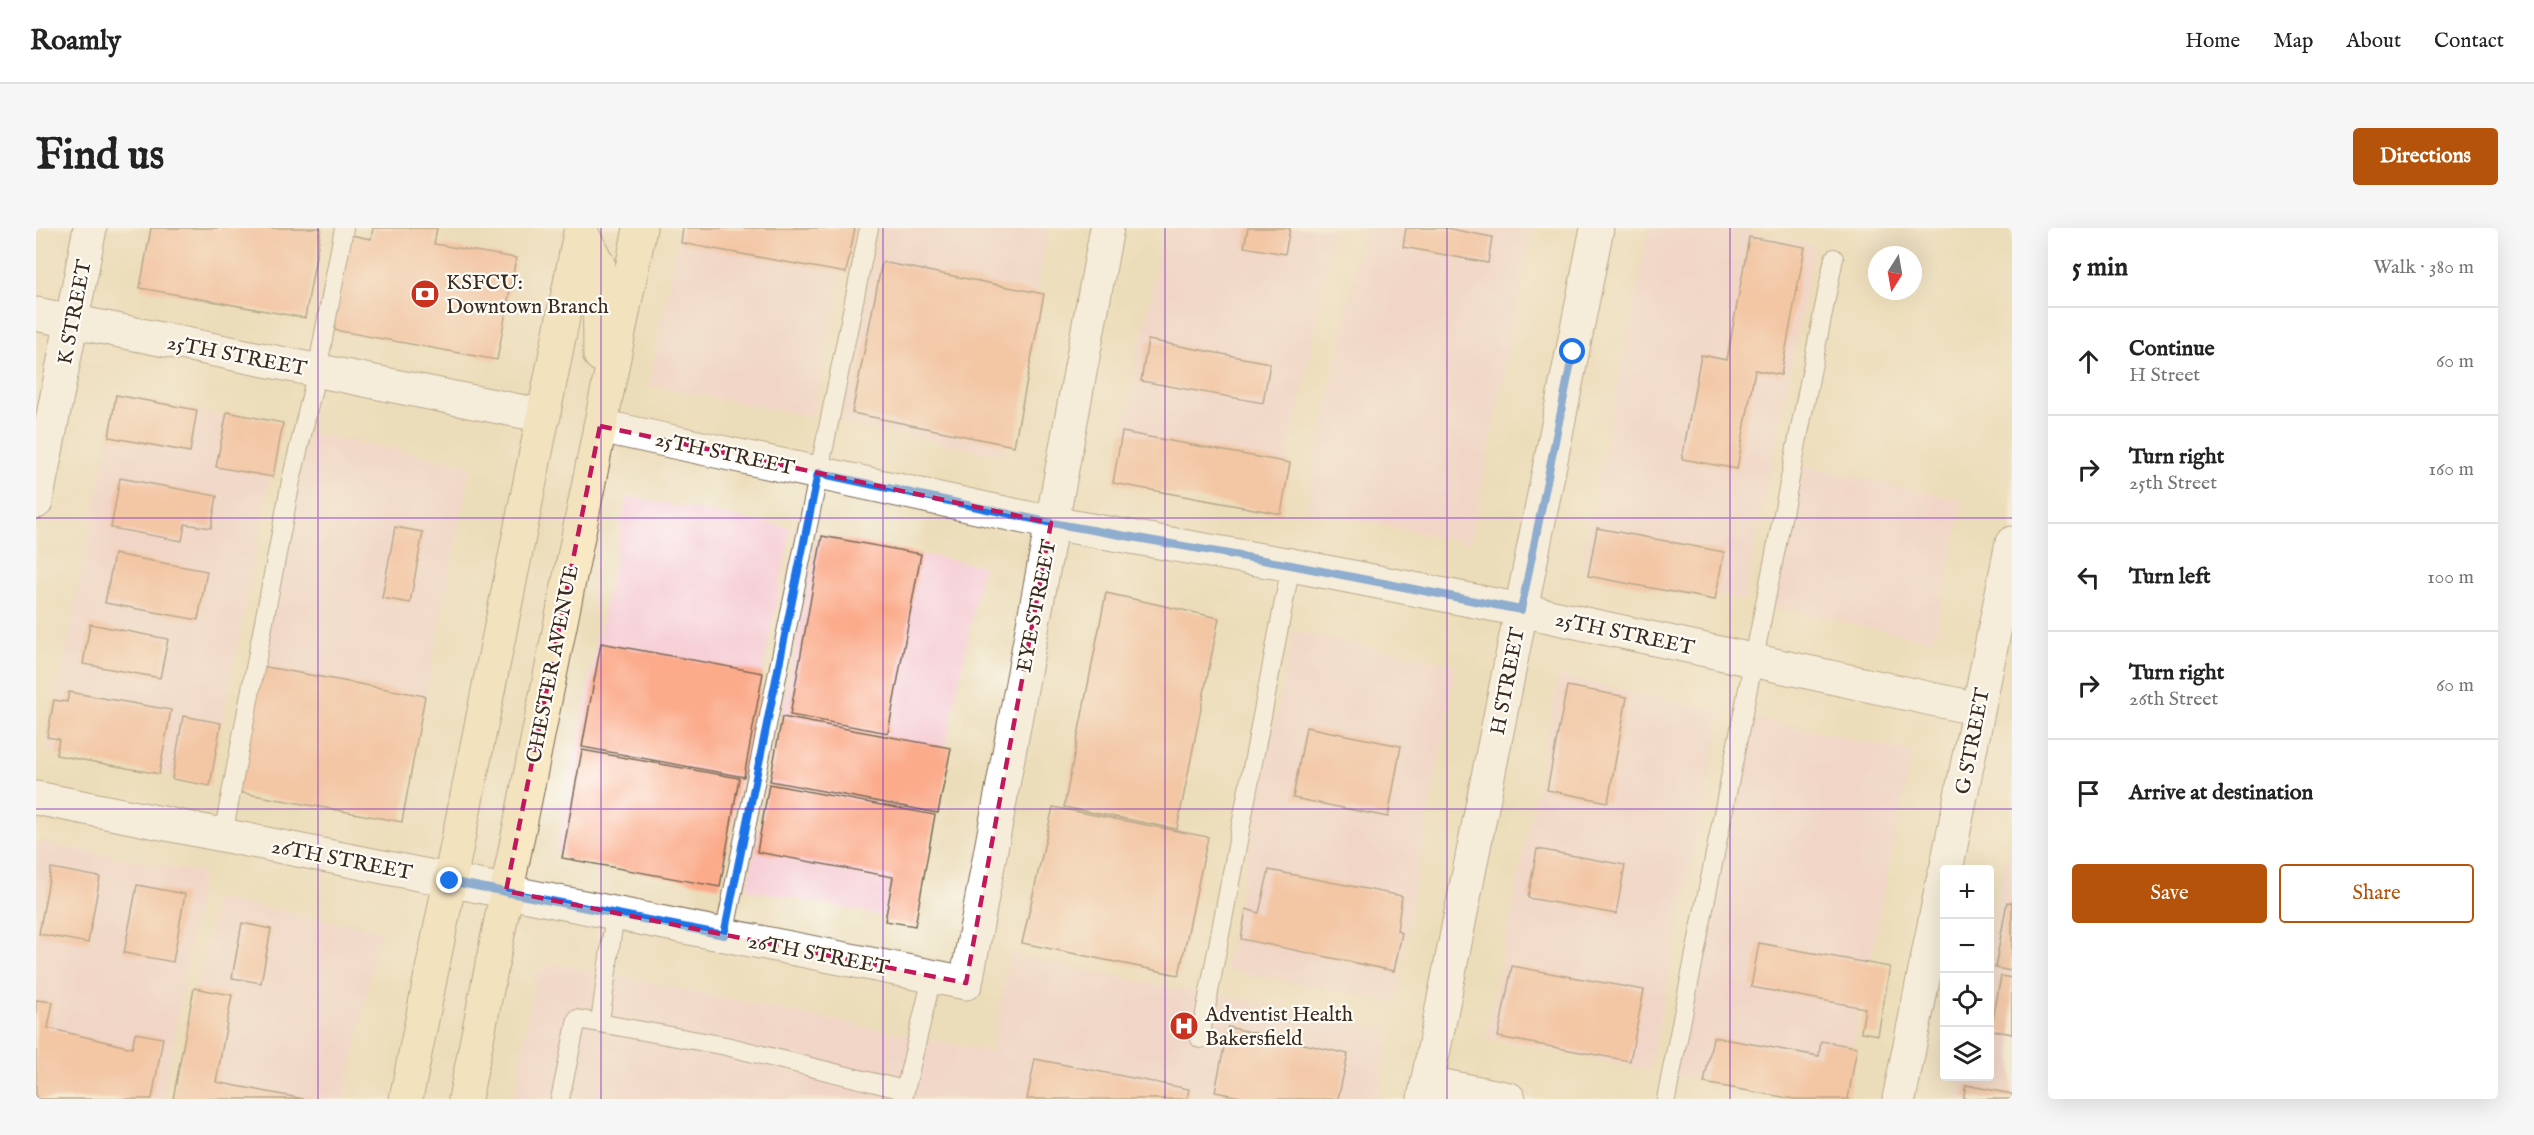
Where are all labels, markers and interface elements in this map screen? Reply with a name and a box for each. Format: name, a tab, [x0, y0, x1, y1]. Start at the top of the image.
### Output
text: Roamly	[30, 24, 121, 59]
text: Home	[2185, 28, 2240, 55]
text: Map	[2273, 28, 2313, 55]
text: About	[2346, 28, 2401, 55]
text: Contact	[2434, 28, 2504, 55]
button: Directions	[2353, 128, 2498, 185]
text: Find us	[36, 130, 164, 183]
north arrow	[1868, 246, 1922, 300]
text: 5 min	[2072, 251, 2128, 284]
text: Walk · 380 m	[2373, 255, 2474, 280]
street label: K STREET	[52, 257, 99, 367]
place label: KSFCU: Downtown Branch	[446, 270, 609, 321]
bank icon: KSFCU: Downtown Branch	[409, 278, 441, 310]
street label: 25TH STREET	[165, 330, 309, 383]
text: Continue	[2129, 335, 2215, 363]
route start	[1559, 338, 1585, 364]
icon: ahead	[2072, 345, 2105, 378]
text: 60 m	[2436, 349, 2474, 374]
text: H Street	[2129, 363, 2200, 388]
street label: 25TH STREET	[653, 427, 797, 483]
text: Turn right	[2129, 443, 2224, 471]
icon: right	[2072, 453, 2105, 486]
text: 160 m	[2428, 457, 2474, 482]
text: 25th Street	[2129, 471, 2217, 496]
street label: EYE STREET	[1011, 537, 1064, 675]
icon: left	[2072, 561, 2105, 594]
street label: CHESTER AVENUE	[521, 563, 586, 765]
text: Turn left	[2129, 563, 2211, 591]
text: 100 m	[2427, 565, 2474, 590]
street label: 25TH STREET	[1553, 607, 1697, 663]
street label: H STREET	[1485, 625, 1532, 737]
text: Turn right	[2129, 659, 2224, 687]
icon: right	[2072, 669, 2105, 702]
text: 60 m	[2436, 673, 2474, 698]
street label: G STREET	[1950, 685, 1997, 797]
text: 26th Street	[2129, 687, 2218, 712]
icon: arrive	[2072, 777, 2105, 810]
text: Arrive at destination	[2129, 779, 2313, 807]
street label: 26TH STREET	[269, 834, 415, 887]
button: Save	[2072, 864, 2267, 923]
button: Share	[2279, 864, 2474, 923]
map controls	[1940, 865, 1994, 1081]
button: +	[1940, 865, 1994, 919]
route end	[436, 867, 462, 893]
button: −	[1940, 919, 1994, 973]
street label: 26TH STREET	[746, 929, 892, 982]
button: locate	[1940, 973, 1994, 1027]
place label: Adventist Health Bakersfield	[1204, 1002, 1353, 1053]
hospital icon: Adventist Health Bakersfield	[1168, 1010, 1200, 1042]
button: layers	[1940, 1027, 1994, 1081]

